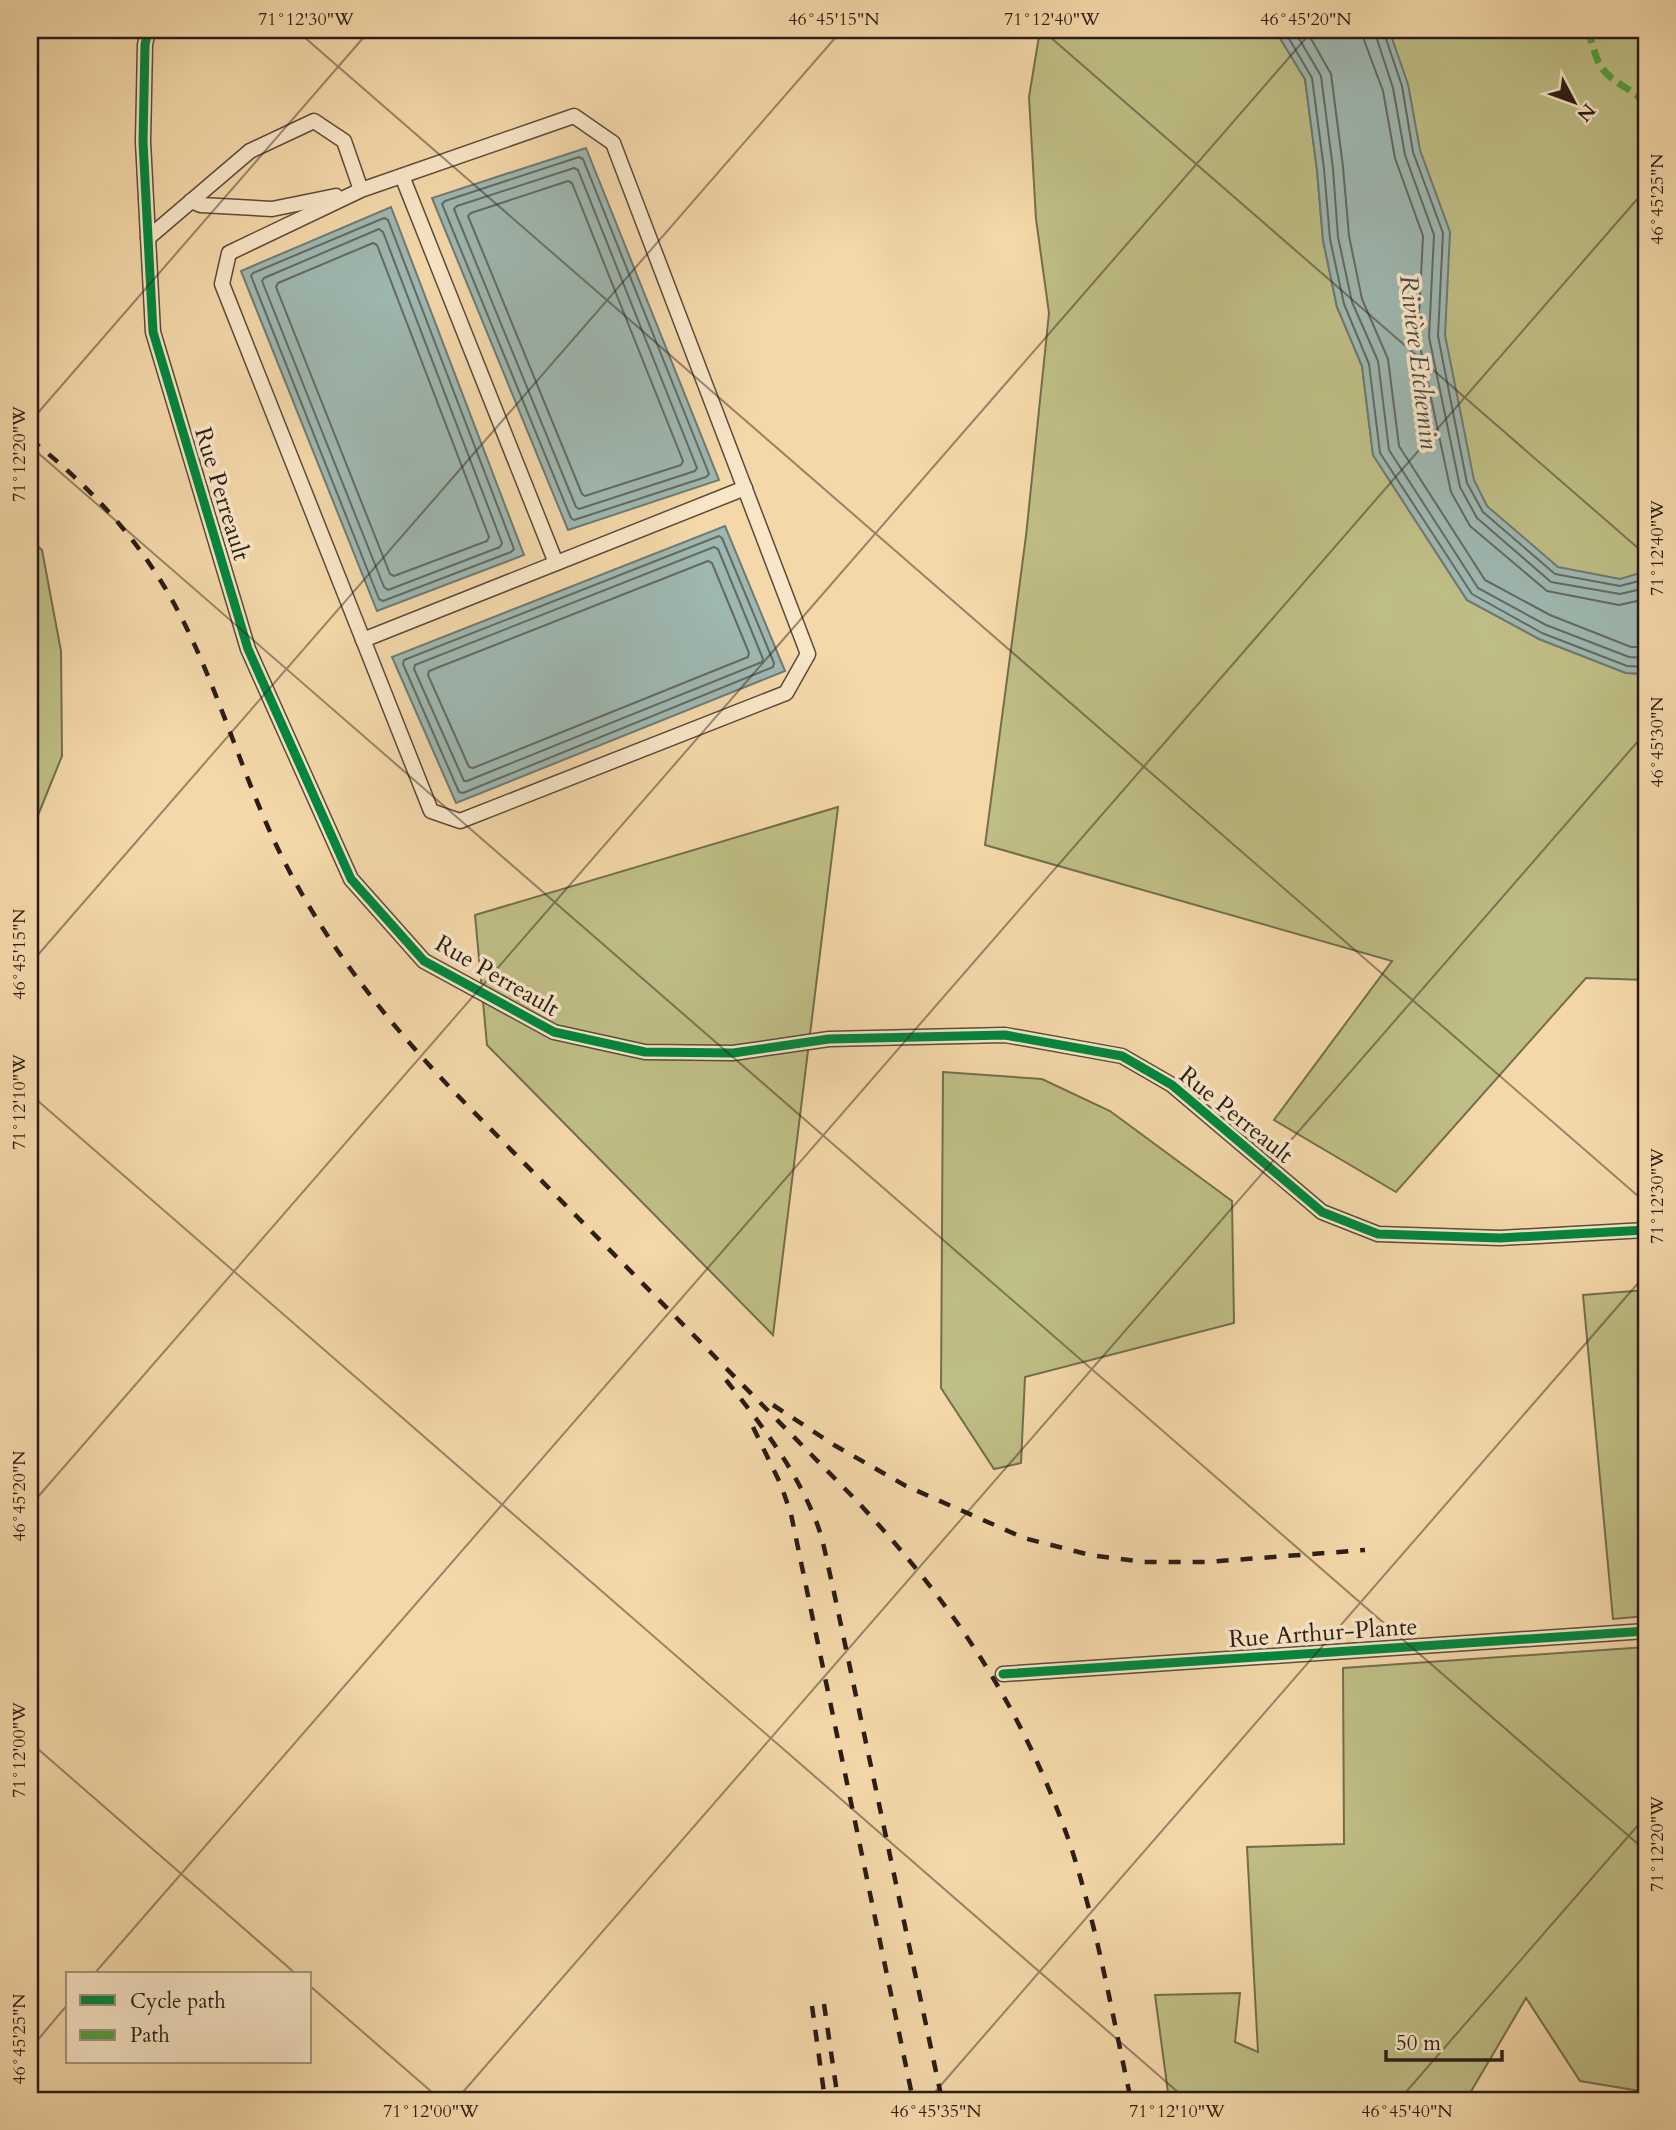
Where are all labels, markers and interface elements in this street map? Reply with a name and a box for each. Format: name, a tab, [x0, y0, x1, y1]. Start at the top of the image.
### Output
text: 71°12'30"W	[258, 7, 354, 32]
text: 46°45'15"N	[788, 7, 880, 32]
text: 71°12'40"W	[1004, 7, 1100, 32]
text: 46°45'20"N	[1260, 7, 1352, 32]
north arrow	[1540, 66, 1610, 136]
text: N	[1571, 98, 1601, 128]
text: 46°45'25"N	[1645, 153, 1670, 245]
water label: Rivière Etchemin	[1391, 273, 1447, 451]
text: 71°12'20"W	[7, 406, 32, 502]
street label: Rue Perreault	[186, 423, 258, 565]
text: 71°12'40"W	[1645, 500, 1670, 596]
text: 46°45'30"N	[1645, 696, 1670, 788]
text: 46°45'15"N	[7, 908, 32, 1000]
street label: Rue Perreault	[429, 927, 565, 1025]
text: 71°12'10"W	[7, 1054, 32, 1150]
street label: Rue Perreault	[1172, 1059, 1300, 1171]
text: 71°12'30"W	[1645, 1148, 1670, 1244]
text: 46°45'20"N	[7, 1450, 32, 1542]
street label: Rue Arthur-Plante	[1228, 1610, 1418, 1656]
text: 71°12'00"W	[7, 1702, 32, 1798]
text: 71°12'20"W	[1645, 1796, 1670, 1892]
legend	[66, 1972, 312, 2064]
text: Cycle path	[130, 1987, 226, 2016]
text: 46°45'25"N	[7, 1993, 32, 2085]
scale bar	[1386, 2018, 1501, 2062]
text: Path	[130, 2021, 170, 2050]
text: 50 m	[1396, 2029, 1441, 2058]
text: 71°12'00"W	[383, 2099, 479, 2124]
text: 46°45'35"N	[890, 2099, 982, 2124]
text: 71°12'10"W	[1129, 2099, 1225, 2124]
text: 46°45'40"N	[1361, 2099, 1453, 2124]

